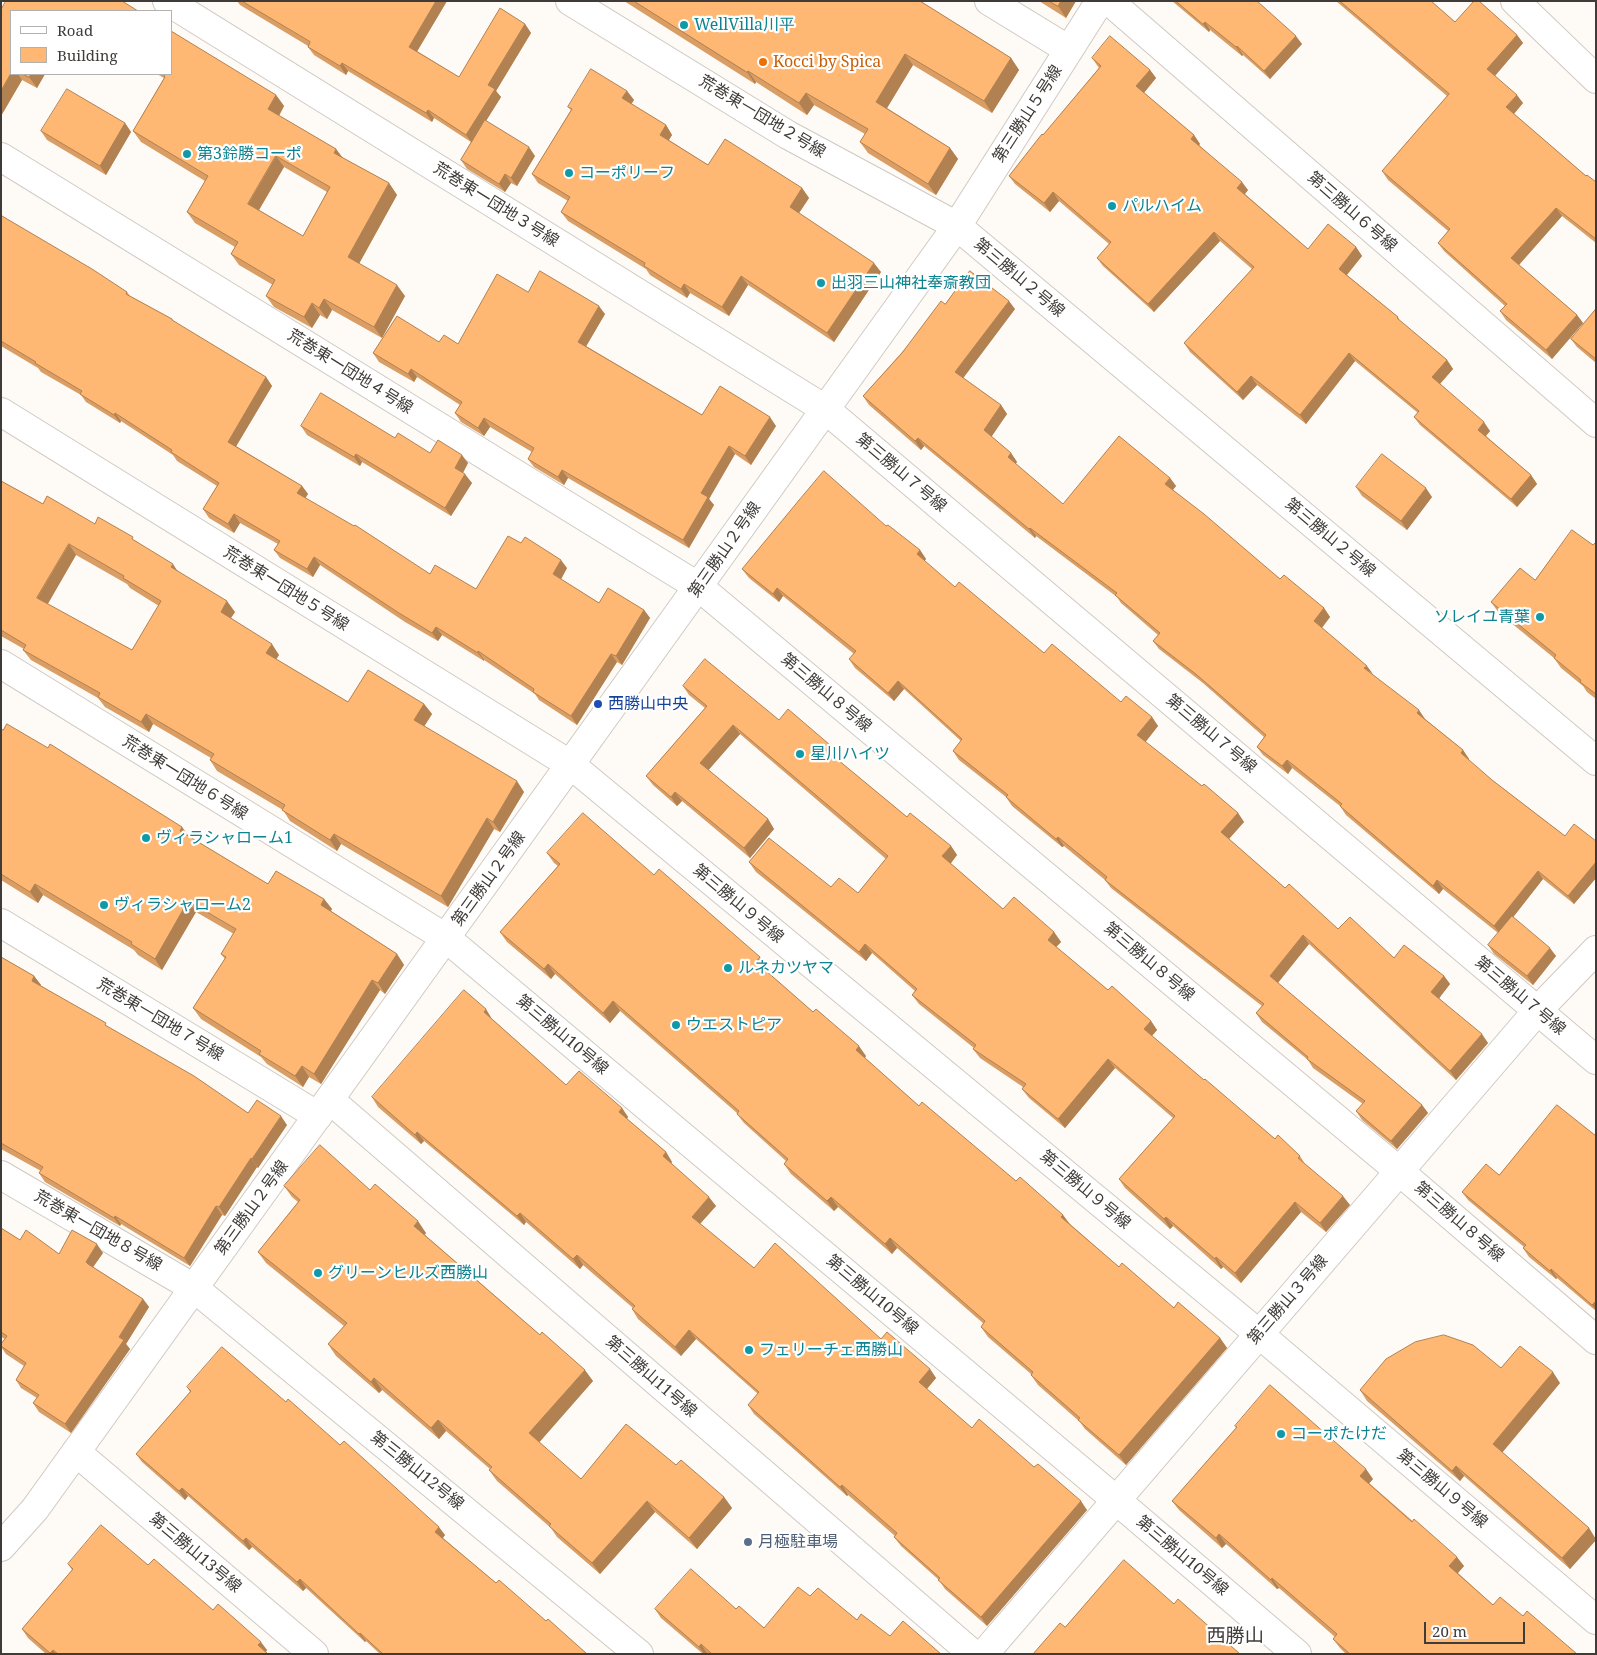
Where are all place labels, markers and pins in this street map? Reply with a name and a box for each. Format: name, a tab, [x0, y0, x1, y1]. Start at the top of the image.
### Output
place label: WellVilla川平	[694, 15, 795, 35]
marker: WellVilla川平	[678, 19, 690, 31]
place label: Kocci by Spica	[773, 52, 881, 72]
marker: Kocci by Spica	[757, 56, 769, 68]
place label: 第3鈴勝コーポ	[197, 144, 302, 164]
marker: 第3鈴勝コーポ	[181, 148, 193, 160]
place label: コーポリーフ	[579, 163, 675, 183]
marker: コーポリーフ	[563, 167, 575, 179]
place label: パルハイム	[1122, 196, 1202, 216]
marker: パルハイム	[1106, 200, 1118, 212]
place label: 出羽三山神社奉斎教団	[831, 273, 991, 293]
marker: 出羽三山神社奉斎教団	[815, 277, 827, 289]
place label: ソレイユ青葉	[1434, 607, 1530, 627]
marker: ソレイユ青葉	[1534, 611, 1546, 623]
place label: 西勝山中央	[608, 694, 688, 714]
marker: 西勝山中央	[592, 698, 604, 710]
place label: 星川ハイツ	[810, 744, 890, 764]
marker: 星川ハイツ	[794, 748, 806, 760]
place label: ヴィラシャローム1	[156, 828, 293, 848]
marker: ヴィラシャローム1	[140, 832, 152, 844]
place label: ヴィラシャローム2	[114, 895, 251, 915]
marker: ヴィラシャローム2	[98, 899, 110, 911]
place label: ルネカツヤマ	[738, 958, 834, 978]
marker: ルネカツヤマ	[722, 962, 734, 974]
place label: ウエストピア	[686, 1015, 782, 1035]
marker: ウエストピア	[670, 1019, 682, 1031]
place label: グリーンヒルズ西勝山	[328, 1263, 488, 1283]
marker: グリーンヒルズ西勝山	[312, 1267, 324, 1279]
place label: フェリーチェ西勝山	[759, 1340, 903, 1360]
marker: フェリーチェ西勝山	[743, 1344, 755, 1356]
place label: コーポたけだ	[1291, 1424, 1387, 1444]
marker: コーポたけだ	[1275, 1428, 1287, 1440]
place label: 月極駐車場	[758, 1532, 838, 1552]
marker: 月極駐車場	[742, 1536, 754, 1548]

